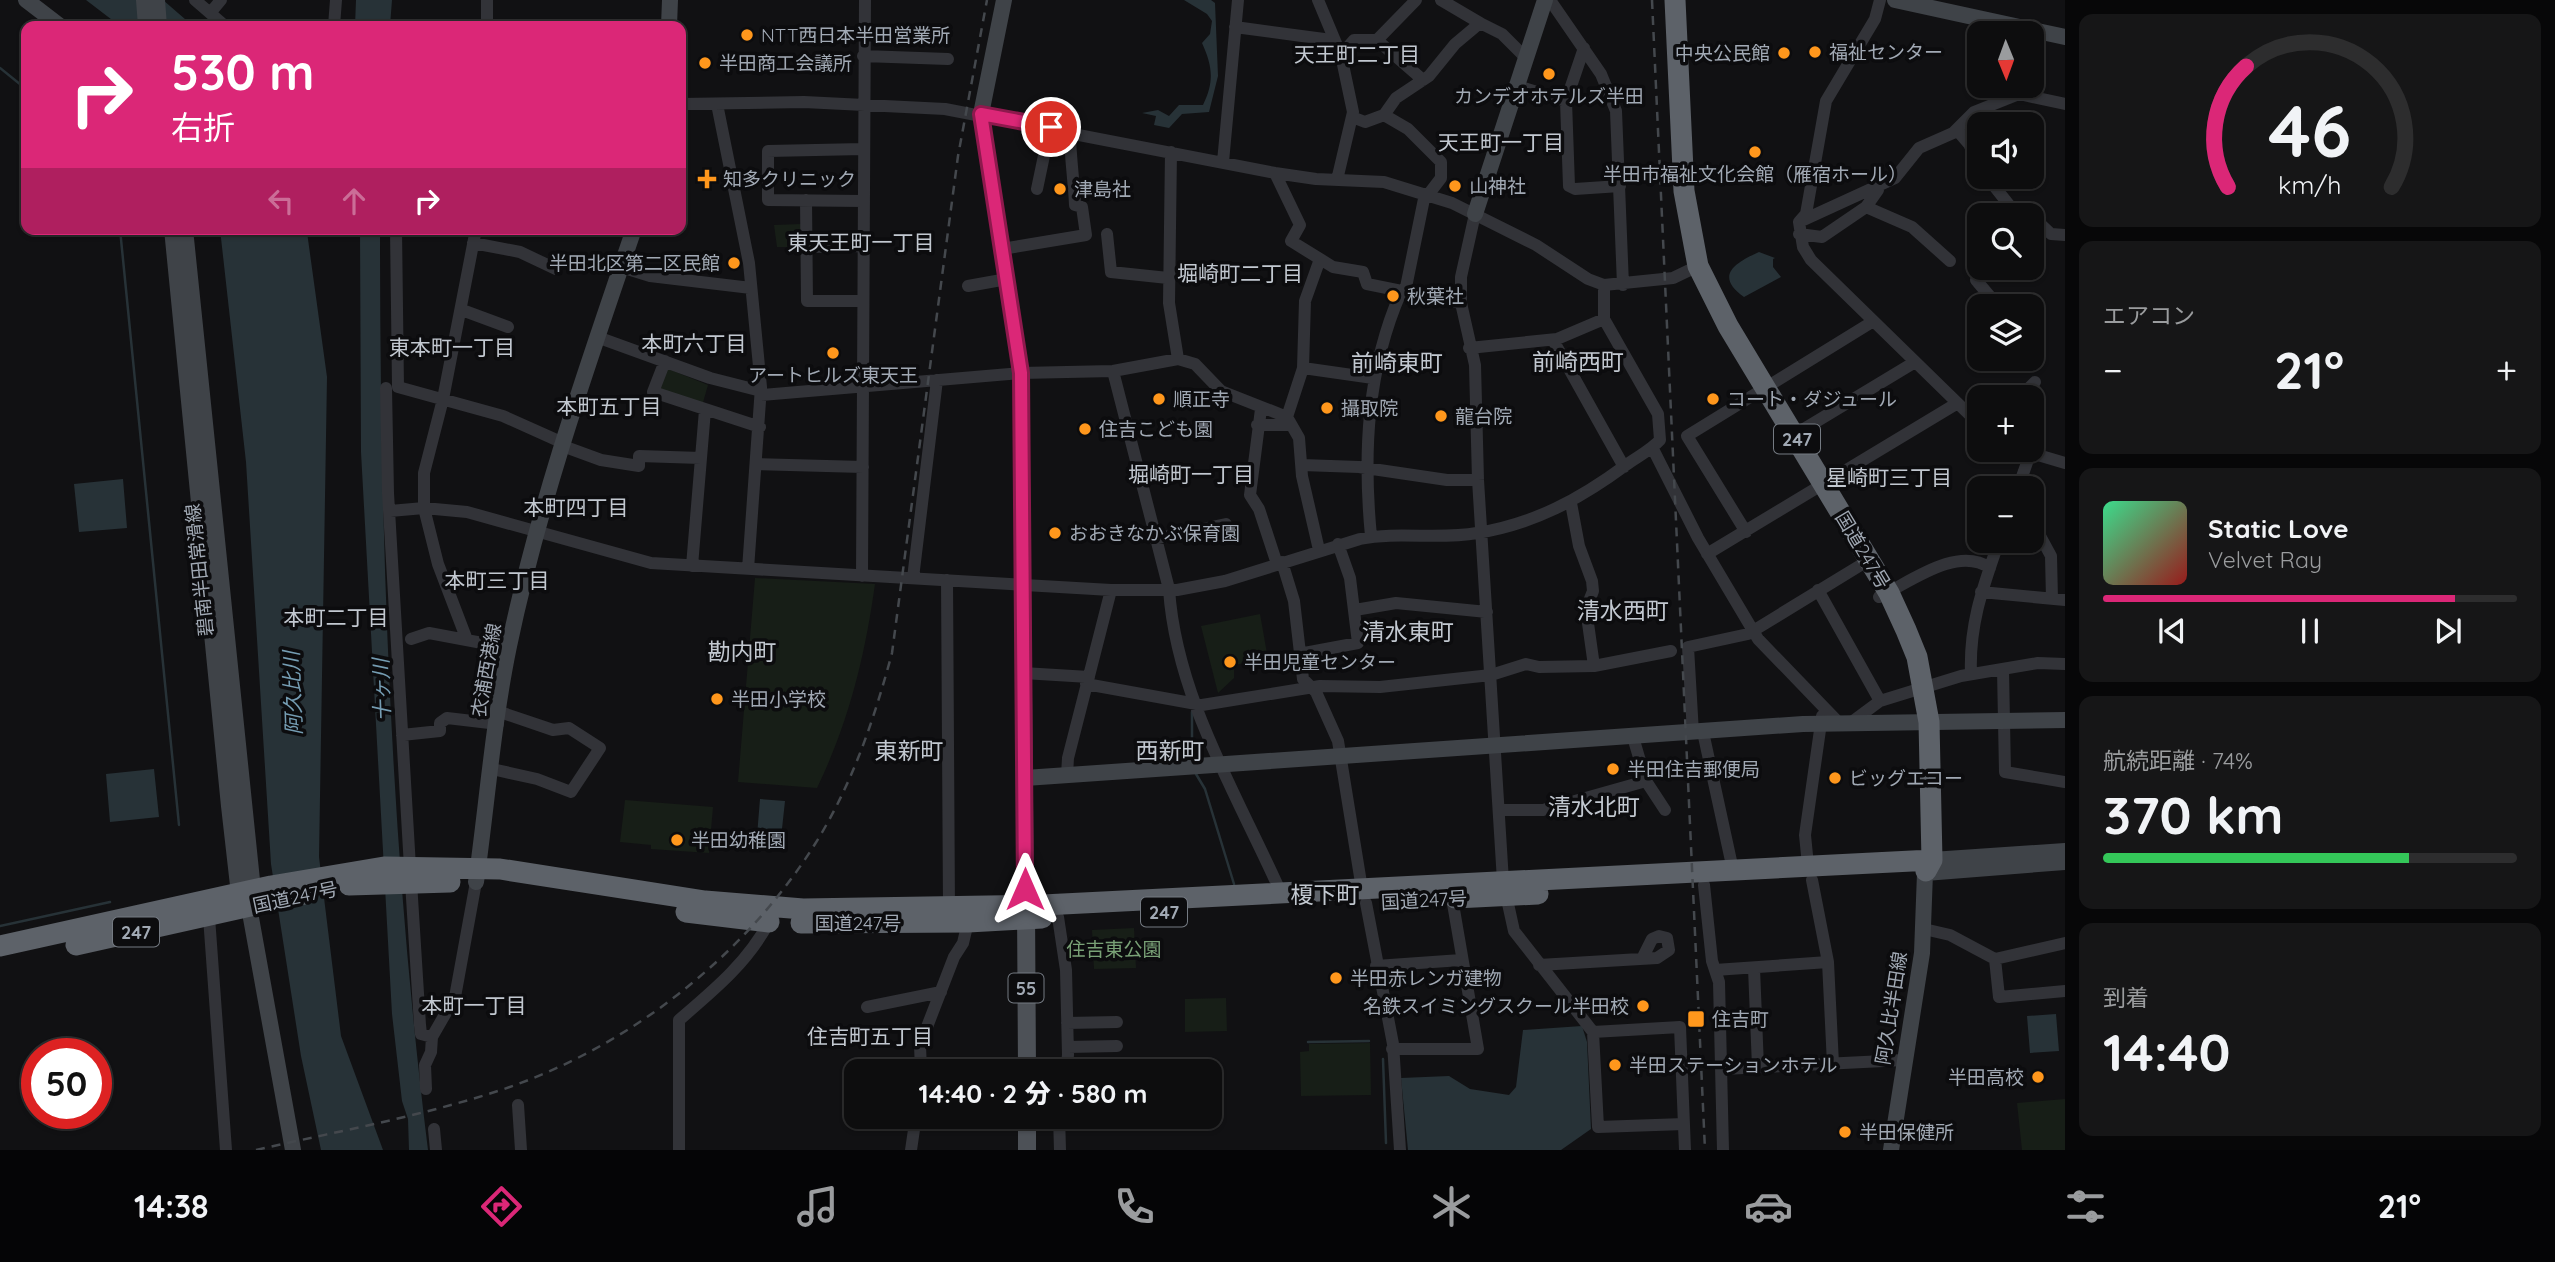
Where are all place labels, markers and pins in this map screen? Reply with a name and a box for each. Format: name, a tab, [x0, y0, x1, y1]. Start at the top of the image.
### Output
place label: NTT西日本半田営業所	[761, 23, 950, 47]
marker: NTT西日本半田営業所	[739, 27, 755, 43]
place label: 福祉センター	[1829, 40, 1943, 64]
place label: 中央公民館	[1675, 41, 1770, 65]
marker: 福祉センター	[1807, 44, 1823, 60]
marker: 中央公民館	[1776, 45, 1792, 61]
place label: 半田商工会議所	[719, 51, 852, 75]
marker: 半田商工会議所	[697, 55, 713, 71]
marker: カンデオホテルズ半田	[1541, 66, 1557, 82]
place label: カンデオホテルズ半田	[1454, 84, 1644, 108]
pin	[1021, 97, 1081, 157]
marker: 半田市福祉文化会館（雁宿ホール）	[1747, 144, 1763, 160]
place label: 半田市福祉文化会館（雁宿ホール）	[1603, 162, 1907, 186]
place label: 知多クリニック	[723, 167, 856, 191]
marker: 知多クリニック	[697, 169, 717, 189]
place label: 山神社	[1469, 174, 1526, 198]
place label: 津島社	[1074, 177, 1131, 201]
marker: 山神社	[1447, 178, 1463, 194]
marker: 津島社	[1052, 181, 1068, 197]
place label: 半田北区第二区民館	[549, 251, 720, 275]
marker: 半田北区第二区民館	[726, 255, 742, 271]
place label: 秋葉社	[1407, 284, 1464, 308]
marker: 秋葉社	[1385, 288, 1401, 304]
marker: アートヒルズ東天王	[825, 345, 841, 361]
place label: アートヒルズ東天王	[748, 363, 918, 387]
place label: 順正寺	[1173, 387, 1230, 411]
place label: コート・ダジュール	[1727, 387, 1897, 411]
marker: 順正寺	[1151, 391, 1167, 407]
marker: コート・ダジュール	[1705, 391, 1721, 407]
place label: 攝取院	[1341, 396, 1398, 420]
marker: 攝取院	[1319, 400, 1335, 416]
place label: 龍台院	[1455, 404, 1512, 428]
marker: 龍台院	[1433, 408, 1449, 424]
place label: 住吉こども園	[1099, 417, 1213, 441]
marker: 住吉こども園	[1077, 421, 1093, 437]
place label: おおきなかぶ保育園	[1069, 521, 1240, 545]
marker: おおきなかぶ保育園	[1047, 525, 1063, 541]
place label: 半田児童センター	[1244, 650, 1396, 674]
marker: 半田児童センター	[1222, 654, 1238, 670]
place label: 半田小学校	[731, 687, 826, 711]
marker: 半田小学校	[709, 691, 725, 707]
place label: 半田住吉郵便局	[1627, 757, 1760, 781]
marker: 半田住吉郵便局	[1605, 761, 1621, 777]
place label: ビッグエコー	[1849, 766, 1963, 790]
marker: ビッグエコー	[1827, 770, 1843, 786]
place label: 半田幼稚園	[691, 828, 786, 852]
marker: 半田幼稚園	[669, 832, 685, 848]
place label: 半田赤レンガ建物	[1350, 966, 1502, 990]
marker: 半田赤レンガ建物	[1328, 970, 1344, 986]
place label: 名鉄スイミングスクール半田校	[1363, 994, 1629, 1018]
marker: 名鉄スイミングスクール半田校	[1635, 998, 1651, 1014]
place label: 住吉町	[1712, 1007, 1769, 1031]
marker: 住吉町	[1686, 1009, 1706, 1029]
place label: 半田ステーションホテル	[1629, 1053, 1838, 1077]
marker: 半田ステーションホテル	[1607, 1057, 1623, 1073]
place label: 半田高校	[1948, 1065, 2024, 1089]
marker: 半田高校	[2030, 1069, 2046, 1085]
place label: 半田保健所	[1859, 1120, 1954, 1144]
marker: 半田保健所	[1837, 1124, 1853, 1140]

